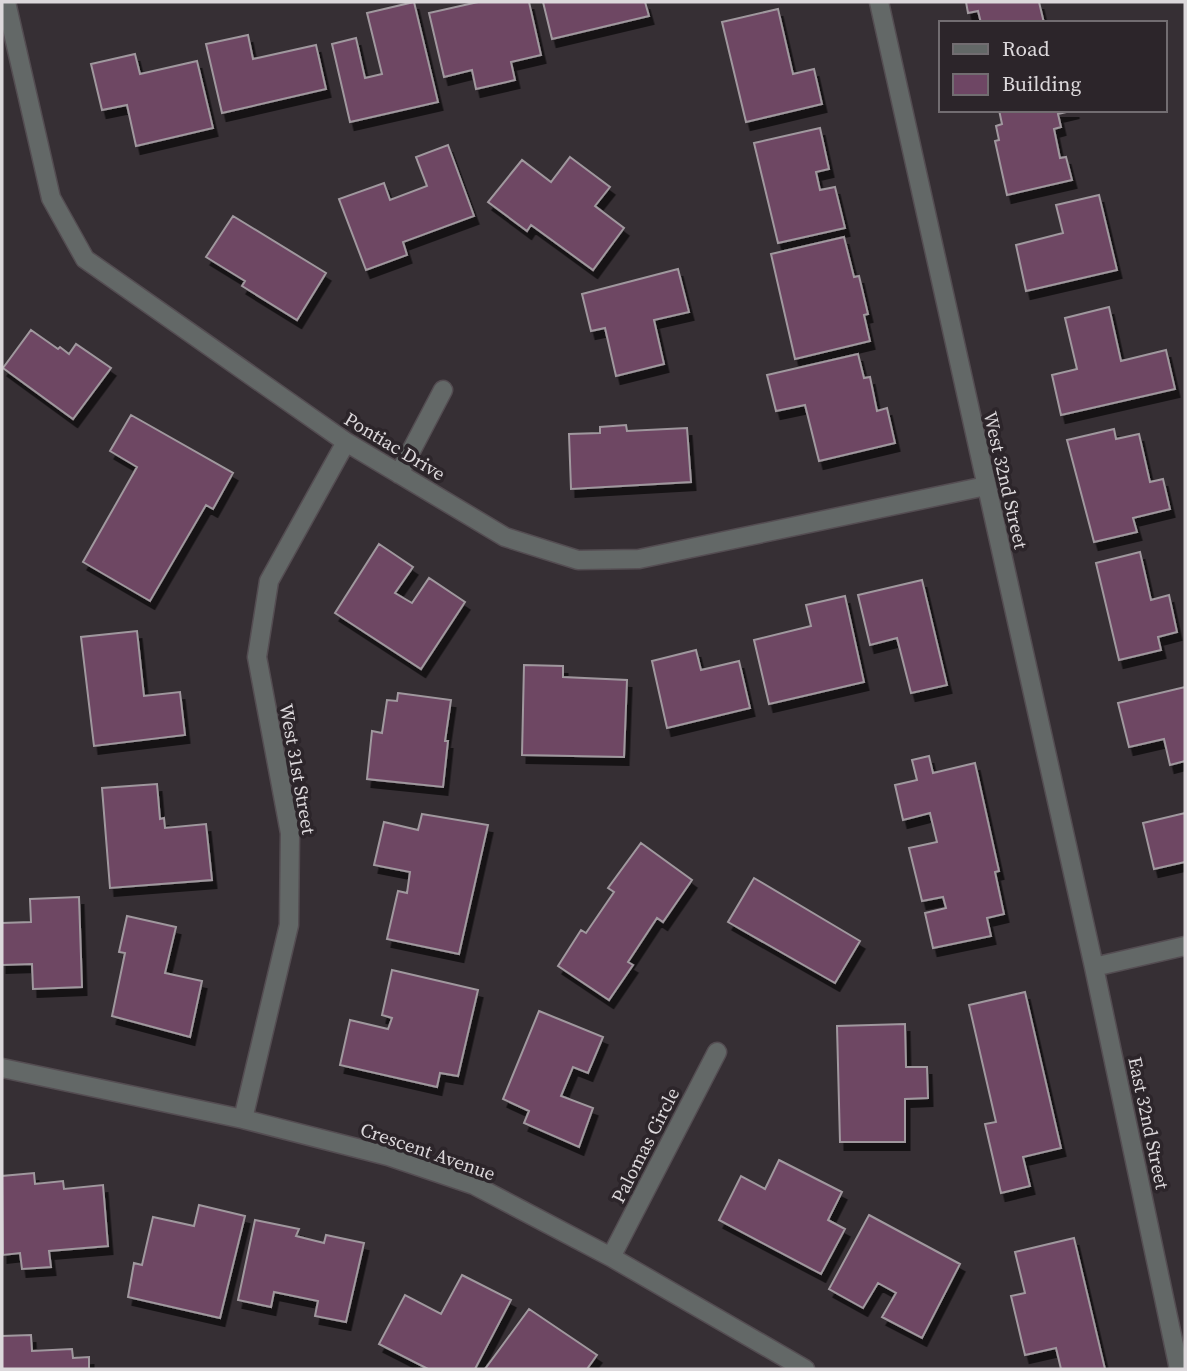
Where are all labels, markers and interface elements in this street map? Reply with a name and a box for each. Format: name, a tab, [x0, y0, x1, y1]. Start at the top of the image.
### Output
legend	[939, 21, 1166, 112]
text: Road	[1002, 34, 1050, 63]
text: Building	[1002, 69, 1081, 98]
street label: Pontiac Drive	[340, 406, 450, 486]
street label: West 32nd Street	[978, 409, 1035, 552]
street label: West 31st Street	[274, 702, 322, 837]
street label: East 32nd Street	[1122, 1054, 1176, 1192]
street label: Palomas Circle	[605, 1083, 685, 1207]
street label: Crescent Avenue	[357, 1116, 499, 1186]

